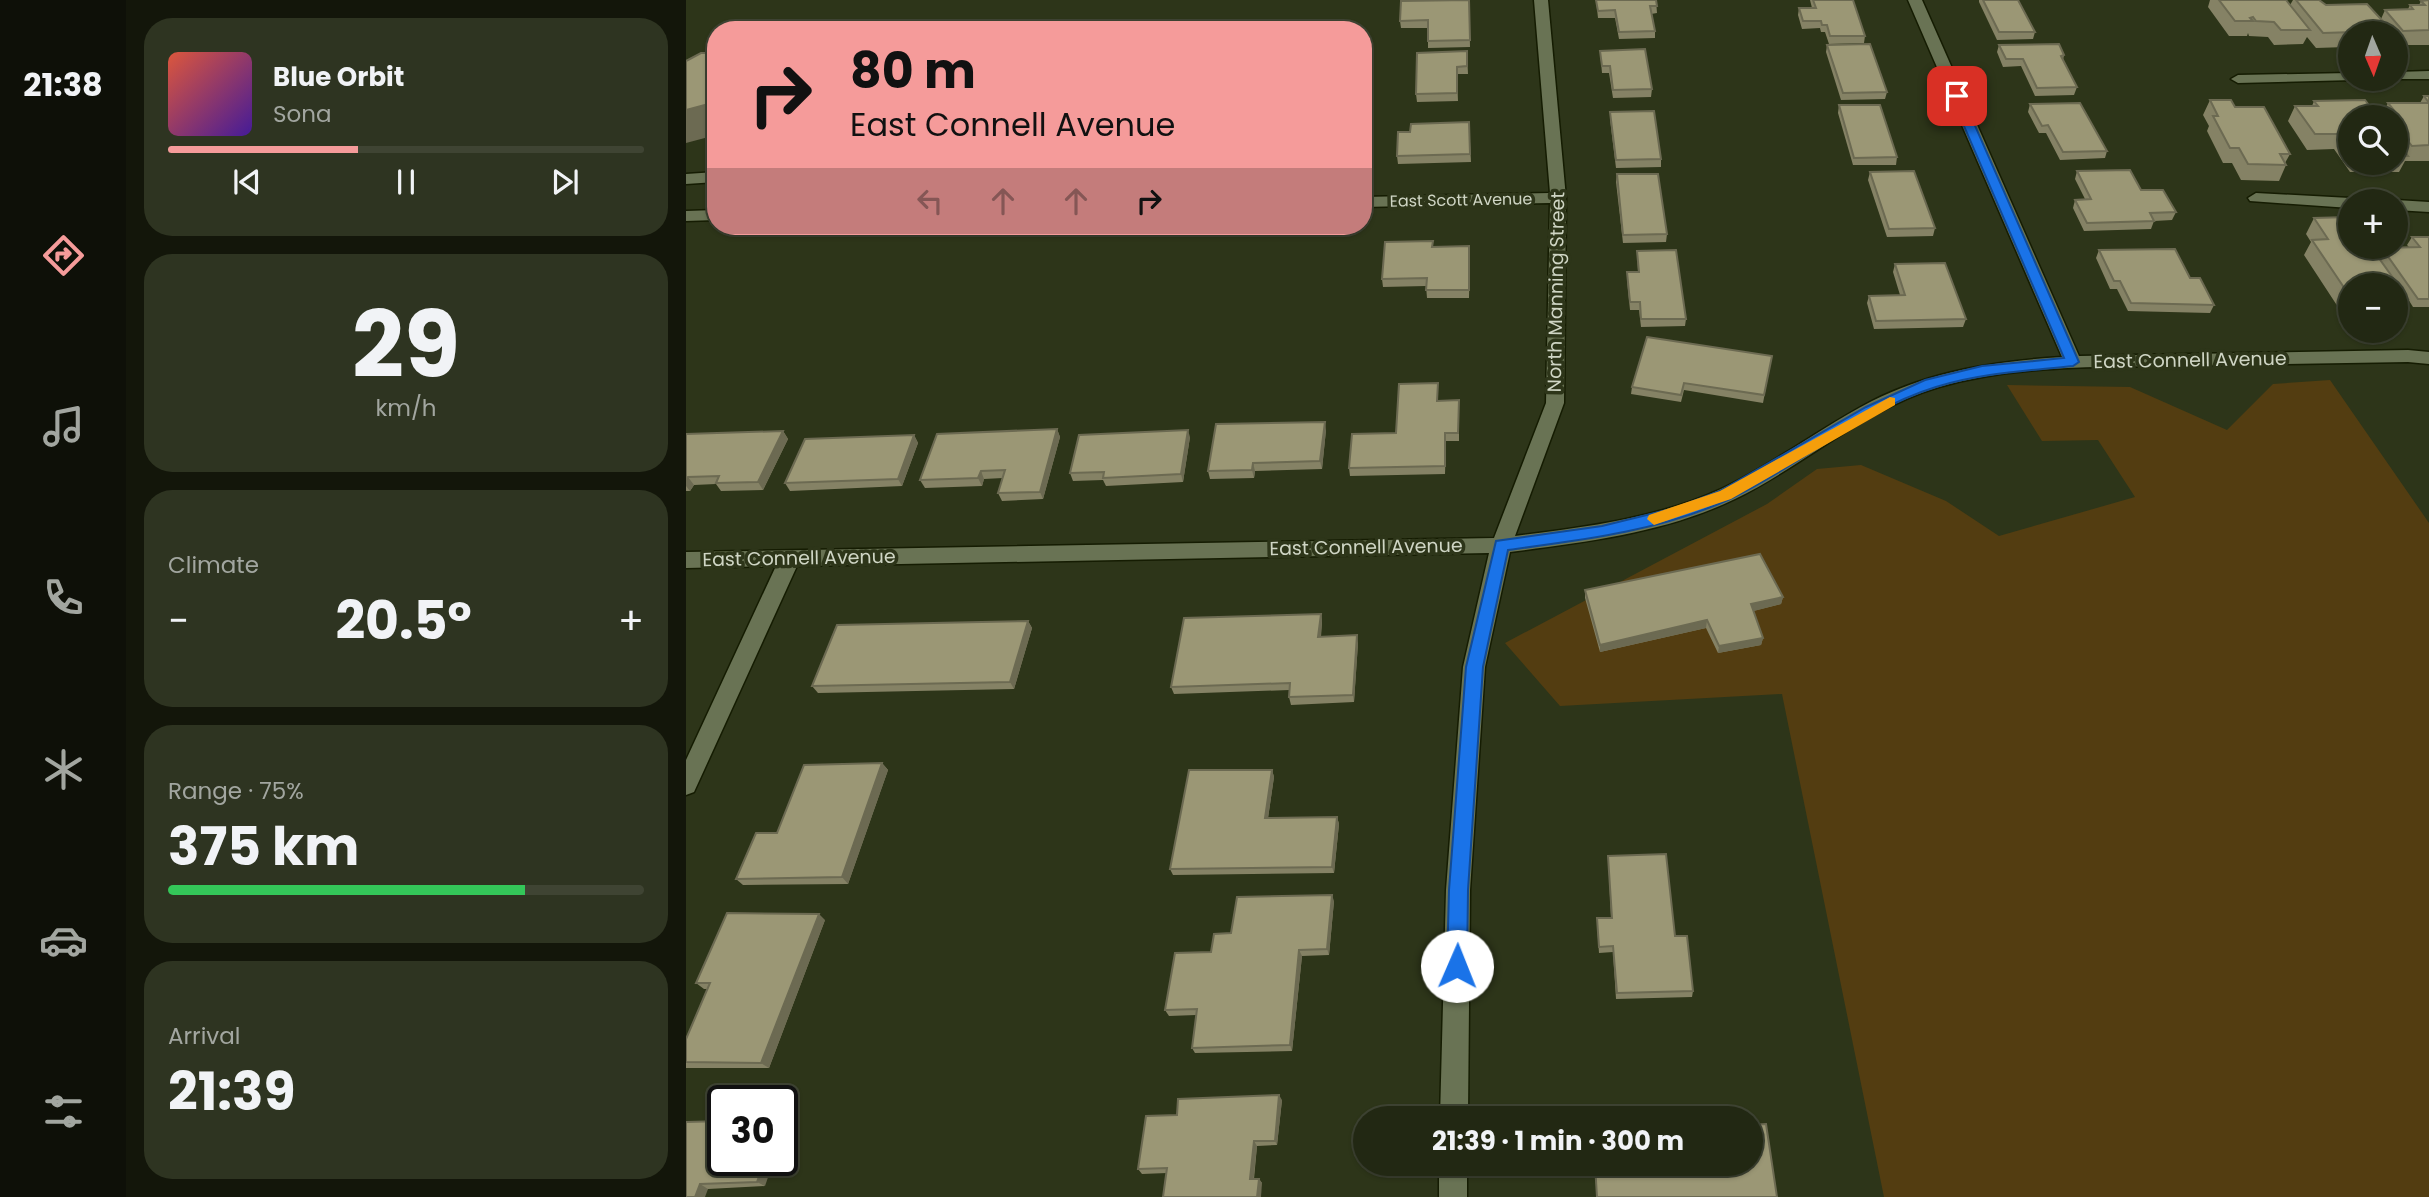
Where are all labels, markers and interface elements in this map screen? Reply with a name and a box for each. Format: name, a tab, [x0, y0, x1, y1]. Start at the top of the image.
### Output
north arrow	[2338, 21, 2408, 91]
map controls	[2338, 21, 2408, 343]
text: 80 m	[850, 37, 976, 105]
icon: right	[735, 49, 826, 140]
text: Blue Orbit	[273, 59, 404, 95]
text: 21:38	[23, 62, 103, 107]
pin	[1927, 66, 1987, 126]
icon: arrive	[1938, 77, 1976, 115]
text: Sona	[273, 98, 332, 130]
text: East Connell Avenue	[850, 102, 1175, 147]
button: search	[2338, 105, 2408, 175]
icon: previous	[228, 163, 266, 201]
icon: pause	[387, 163, 425, 201]
icon: next	[546, 163, 584, 201]
icon: left	[911, 182, 949, 220]
icon: ahead	[984, 182, 1022, 220]
icon: ahead	[1057, 182, 1095, 220]
icon: right	[1130, 182, 1168, 220]
street label: East Scott Avenue	[1389, 187, 1533, 213]
button: +	[2338, 189, 2408, 259]
street label: North Manning Street	[1541, 191, 1571, 393]
icon: directions	[39, 231, 88, 280]
button: −	[2338, 273, 2408, 343]
text: 29	[352, 281, 460, 409]
street label: East Connell Avenue	[2093, 345, 2287, 375]
text: km/h	[375, 392, 437, 424]
icon: music	[39, 402, 88, 451]
street label: East Connell Avenue	[1269, 532, 1463, 562]
street label: East Connell Avenue	[702, 543, 896, 573]
text: Climate	[168, 549, 259, 581]
icon: phone	[39, 573, 88, 622]
text: 20.5°	[335, 584, 472, 657]
text: −	[168, 594, 189, 647]
text: +	[618, 594, 644, 647]
icon: climate	[39, 745, 88, 794]
text: Range · 75%	[168, 775, 304, 807]
text: 375 km	[168, 810, 359, 883]
icon: car	[39, 916, 88, 965]
position arrow	[1420, 929, 1494, 1003]
text: Arrival	[168, 1020, 240, 1052]
text: 21:39	[168, 1055, 295, 1128]
speed limit sign: 30	[707, 1085, 798, 1176]
icon: filters	[39, 1087, 88, 1136]
text: 21:39 · 1 min · 300 m	[1432, 1123, 1684, 1159]

